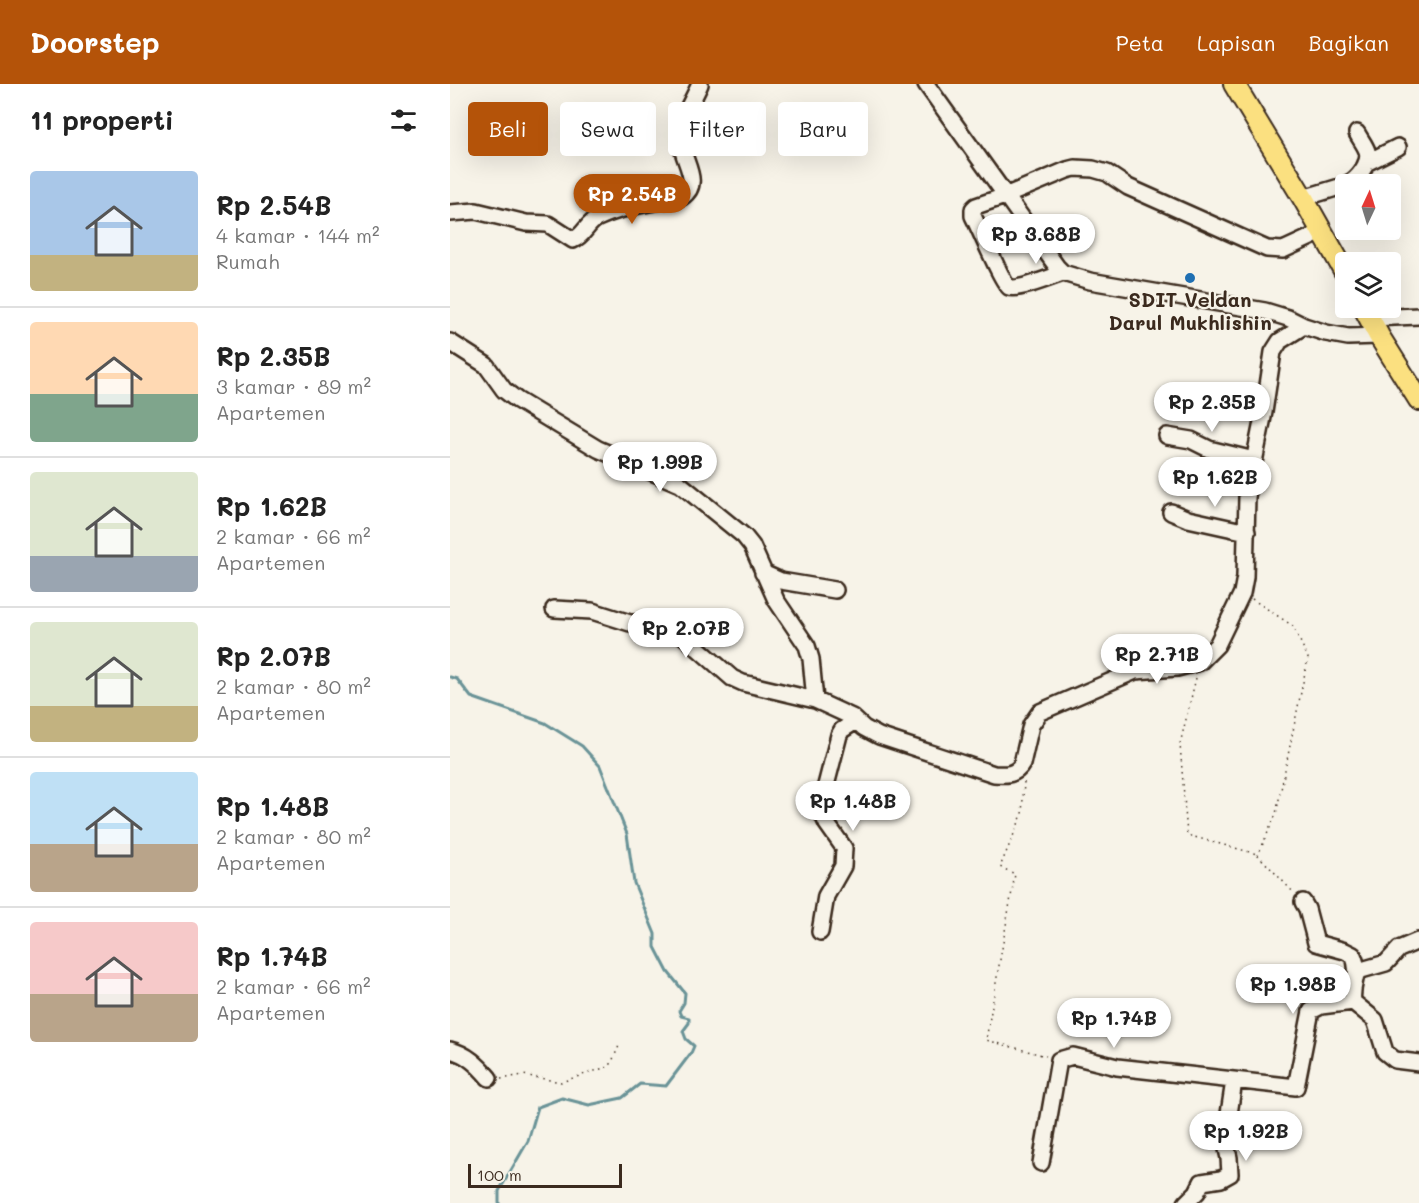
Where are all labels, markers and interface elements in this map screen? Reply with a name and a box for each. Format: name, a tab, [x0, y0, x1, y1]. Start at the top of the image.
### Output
text: Doorstep	[30, 24, 160, 60]
text: Peta	[1116, 29, 1164, 56]
text: Lapisan	[1197, 29, 1275, 56]
text: Bagikan	[1308, 29, 1389, 56]
chip: Beli	[468, 102, 548, 156]
chip: Sewa	[560, 102, 656, 156]
chip: Filter	[668, 102, 766, 156]
chip: Baru	[778, 102, 868, 156]
text: 11 properti	[30, 103, 174, 137]
icon: filters	[387, 104, 420, 137]
pin: Rp 2.54B	[570, 174, 694, 225]
north arrow	[1335, 174, 1401, 240]
map controls	[1335, 174, 1401, 318]
text: Rp 2.54B	[588, 180, 676, 206]
text: Rp 2.54B	[216, 188, 331, 222]
icon: home	[78, 195, 150, 267]
pin: Rp 3.68B	[974, 214, 1098, 265]
text: Rp 3.68B	[991, 220, 1081, 246]
text: 4 kamar · 144 m²	[216, 222, 380, 248]
text: Rumah	[216, 248, 279, 274]
button: layers	[1335, 252, 1401, 318]
marker: SDIT Veldan Darul Mukhlishin	[1183, 271, 1197, 285]
place label: SDIT Veldan Darul Mukhlishin	[1108, 286, 1272, 335]
text: Rp 2.35B	[216, 339, 331, 373]
icon: home	[78, 346, 150, 418]
text: 3 kamar · 89 m²	[216, 373, 371, 399]
pin: Rp 2.35B	[1150, 382, 1274, 433]
text: Rp 2.35B	[1168, 388, 1256, 414]
text: Apartemen	[216, 399, 325, 425]
pin: Rp 1.99B	[598, 442, 722, 493]
text: Rp 1.99B	[617, 448, 703, 474]
pin: Rp 1.62B	[1153, 457, 1277, 508]
text: Rp 1.62B	[1172, 463, 1258, 489]
text: Rp 1.62B	[216, 489, 327, 523]
icon: home	[78, 496, 150, 568]
text: 2 kamar · 66 m²	[216, 523, 371, 549]
text: Apartemen	[216, 549, 325, 575]
pin: Rp 2.07B	[624, 608, 748, 659]
text: Rp 2.07B	[642, 614, 730, 640]
pin: Rp 2.71B	[1095, 634, 1219, 685]
text: Rp 2.07B	[216, 639, 331, 673]
text: Rp 2.71B	[1115, 640, 1199, 666]
icon: home	[78, 646, 150, 718]
text: 2 kamar · 80 m²	[216, 673, 371, 699]
text: Apartemen	[216, 699, 325, 725]
pin: Rp 1.48B	[791, 781, 915, 832]
text: Rp 1.48B	[809, 787, 897, 813]
text: Rp 1.48B	[216, 789, 329, 823]
icon: home	[78, 796, 150, 868]
text: 2 kamar · 80 m²	[216, 823, 371, 849]
text: Apartemen	[216, 849, 325, 875]
text: Rp 1.74B	[216, 939, 328, 973]
icon: home	[78, 946, 150, 1018]
pin: Rp 1.98B	[1231, 964, 1355, 1015]
text: Rp 1.98B	[1250, 970, 1336, 996]
text: 2 kamar · 66 m²	[216, 973, 371, 999]
pin: Rp 1.74B	[1052, 998, 1176, 1049]
text: Apartemen	[216, 999, 325, 1025]
text: Rp 1.74B	[1071, 1004, 1157, 1030]
pin: Rp 1.92B	[1184, 1111, 1308, 1162]
text: Rp 1.92B	[1203, 1117, 1289, 1143]
scale bar	[468, 1161, 622, 1188]
text: 100 m	[477, 1164, 522, 1185]

